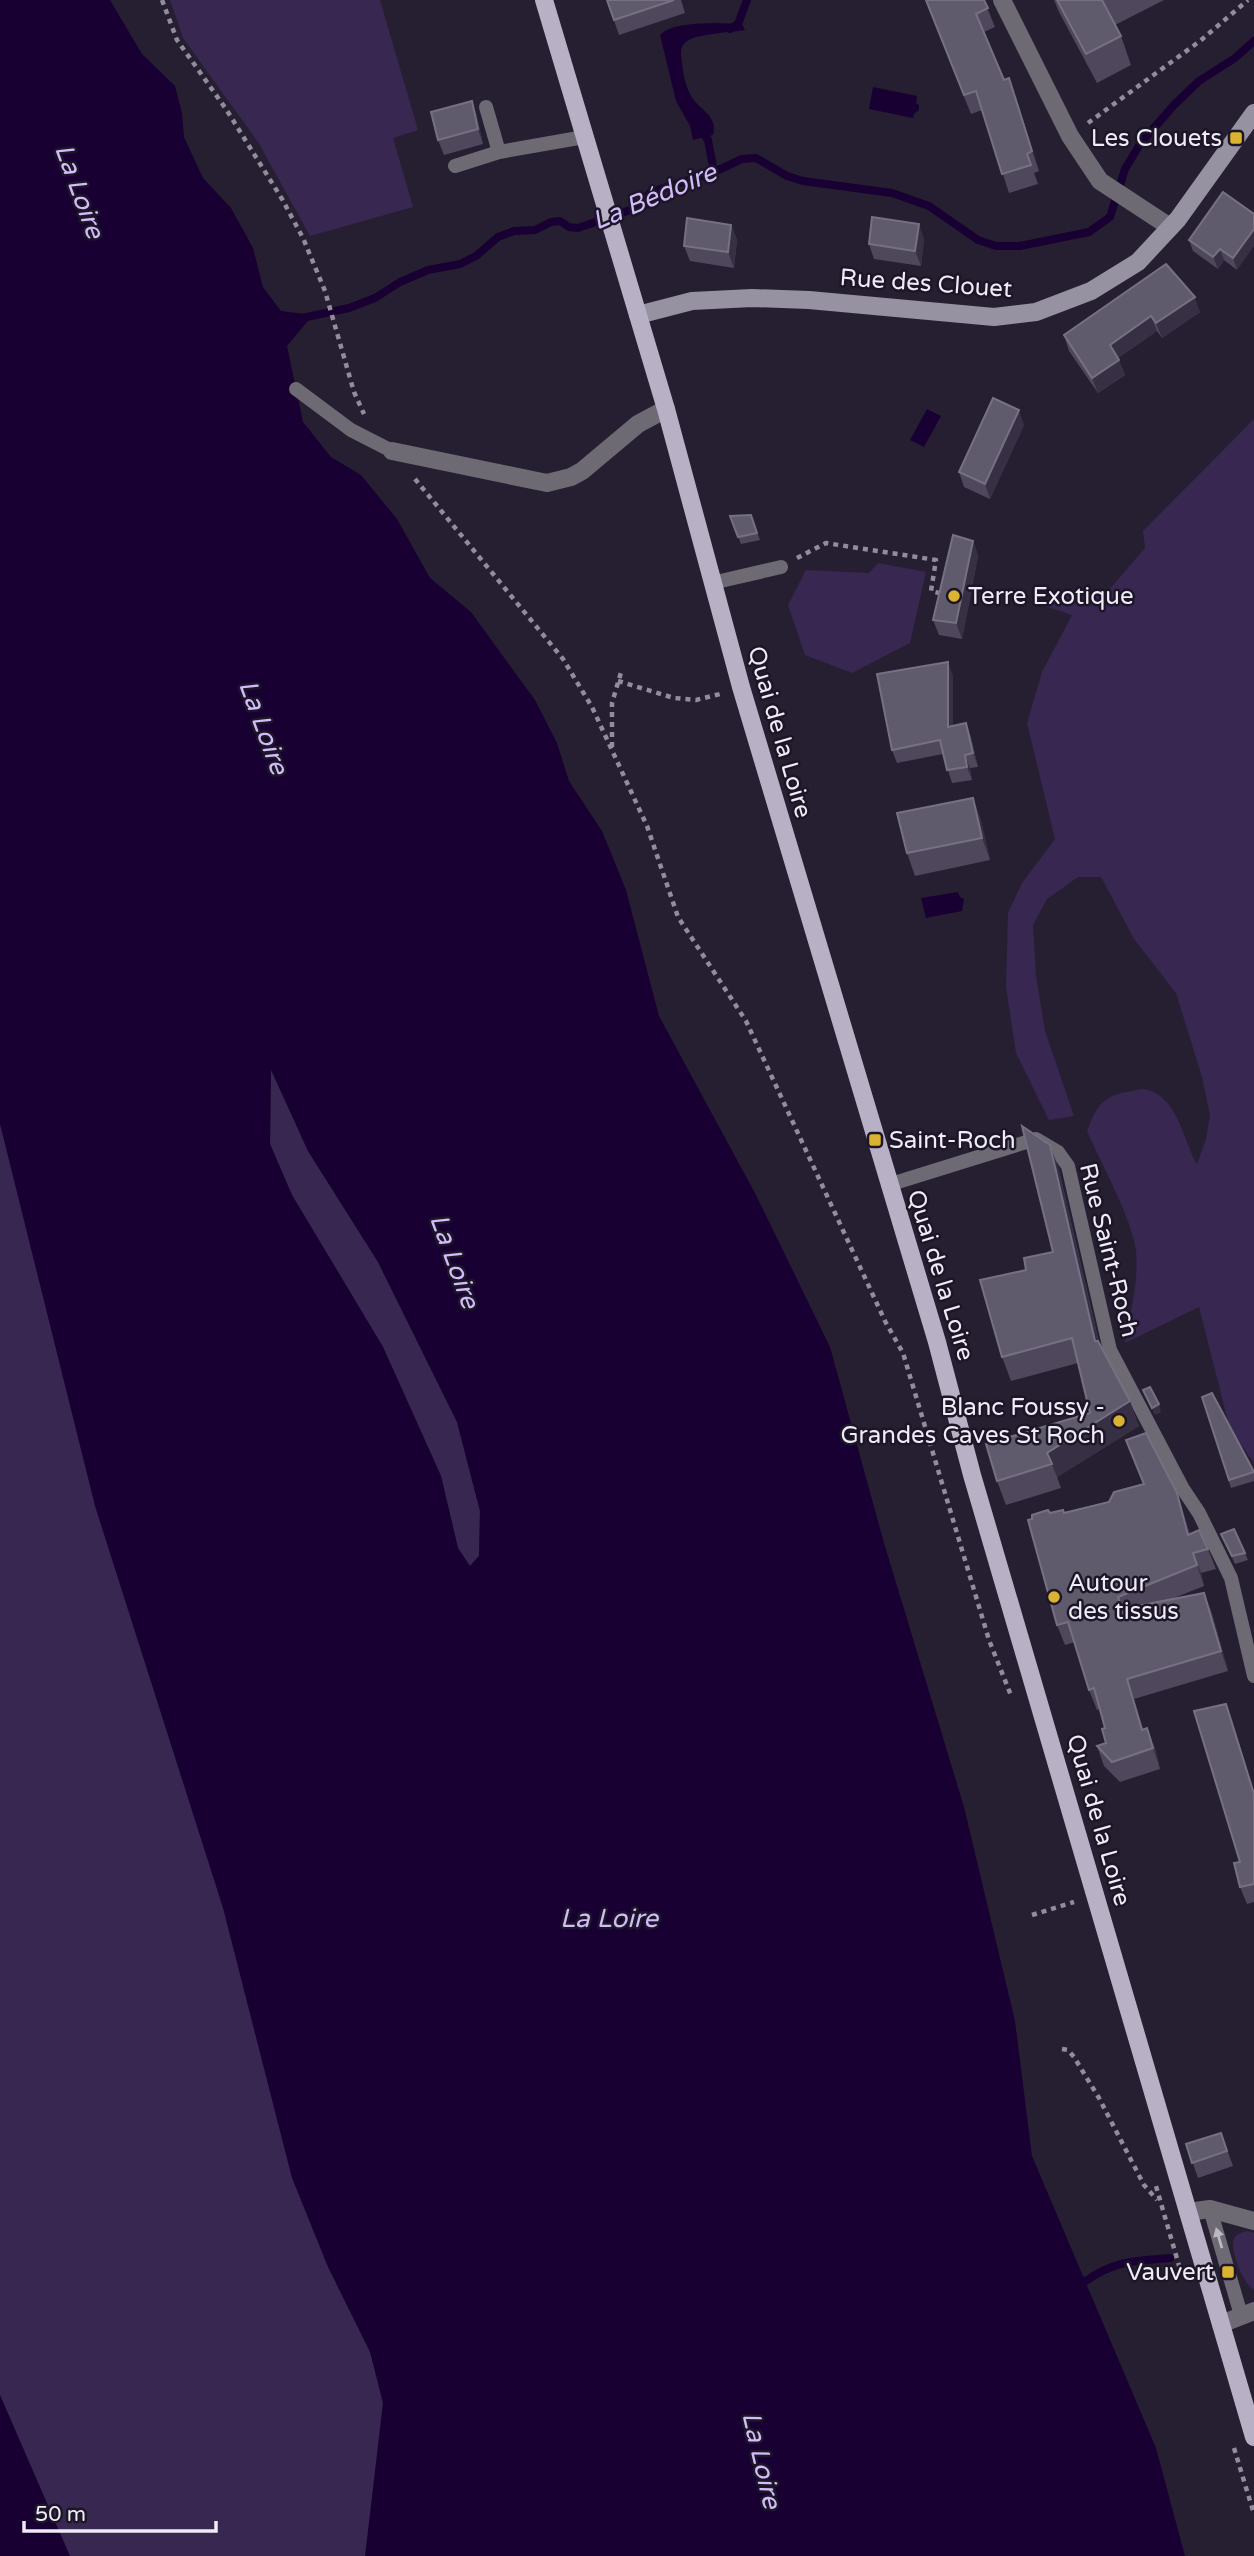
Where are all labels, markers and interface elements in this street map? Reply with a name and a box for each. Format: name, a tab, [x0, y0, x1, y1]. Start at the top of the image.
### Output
place label: Les Clouets	[1091, 124, 1222, 153]
marker: Les Clouets	[1228, 130, 1244, 146]
water label: La Loire	[48, 140, 111, 244]
water label: La Bédoire	[587, 156, 722, 237]
street label: Rue des Clouet	[839, 263, 1013, 304]
place label: Terre Exotique	[968, 582, 1133, 611]
marker: Terre Exotique	[946, 588, 962, 604]
street label: Quai de la Loire	[741, 643, 818, 821]
water label: La Loire	[232, 676, 295, 780]
place label: Saint-Roch	[889, 1126, 1016, 1155]
marker: Saint-Roch	[867, 1132, 883, 1148]
street label: Rue Saint-Roch	[1073, 1160, 1144, 1340]
street label: Quai de la Loire	[901, 1186, 980, 1364]
water label: La Loire	[423, 1210, 486, 1314]
place label: Blanc Foussy - Grandes Caves St Roch	[840, 1393, 1105, 1450]
marker: Blanc Foussy - Grandes Caves St Roch	[1111, 1413, 1127, 1429]
place label: Autour des tissus	[1068, 1569, 1179, 1626]
marker: Autour des tissus	[1046, 1589, 1062, 1605]
street label: Quai de la Loire	[1060, 1731, 1137, 1909]
water label: La Loire	[560, 1903, 659, 1934]
one-way arrow	[1213, 2228, 1223, 2249]
place label: Vauvert	[1126, 2258, 1214, 2287]
marker: Vauvert	[1220, 2264, 1236, 2280]
water label: La Loire	[735, 2409, 788, 2513]
scale bar	[24, 2490, 217, 2534]
text: 50 m	[35, 2502, 86, 2527]

